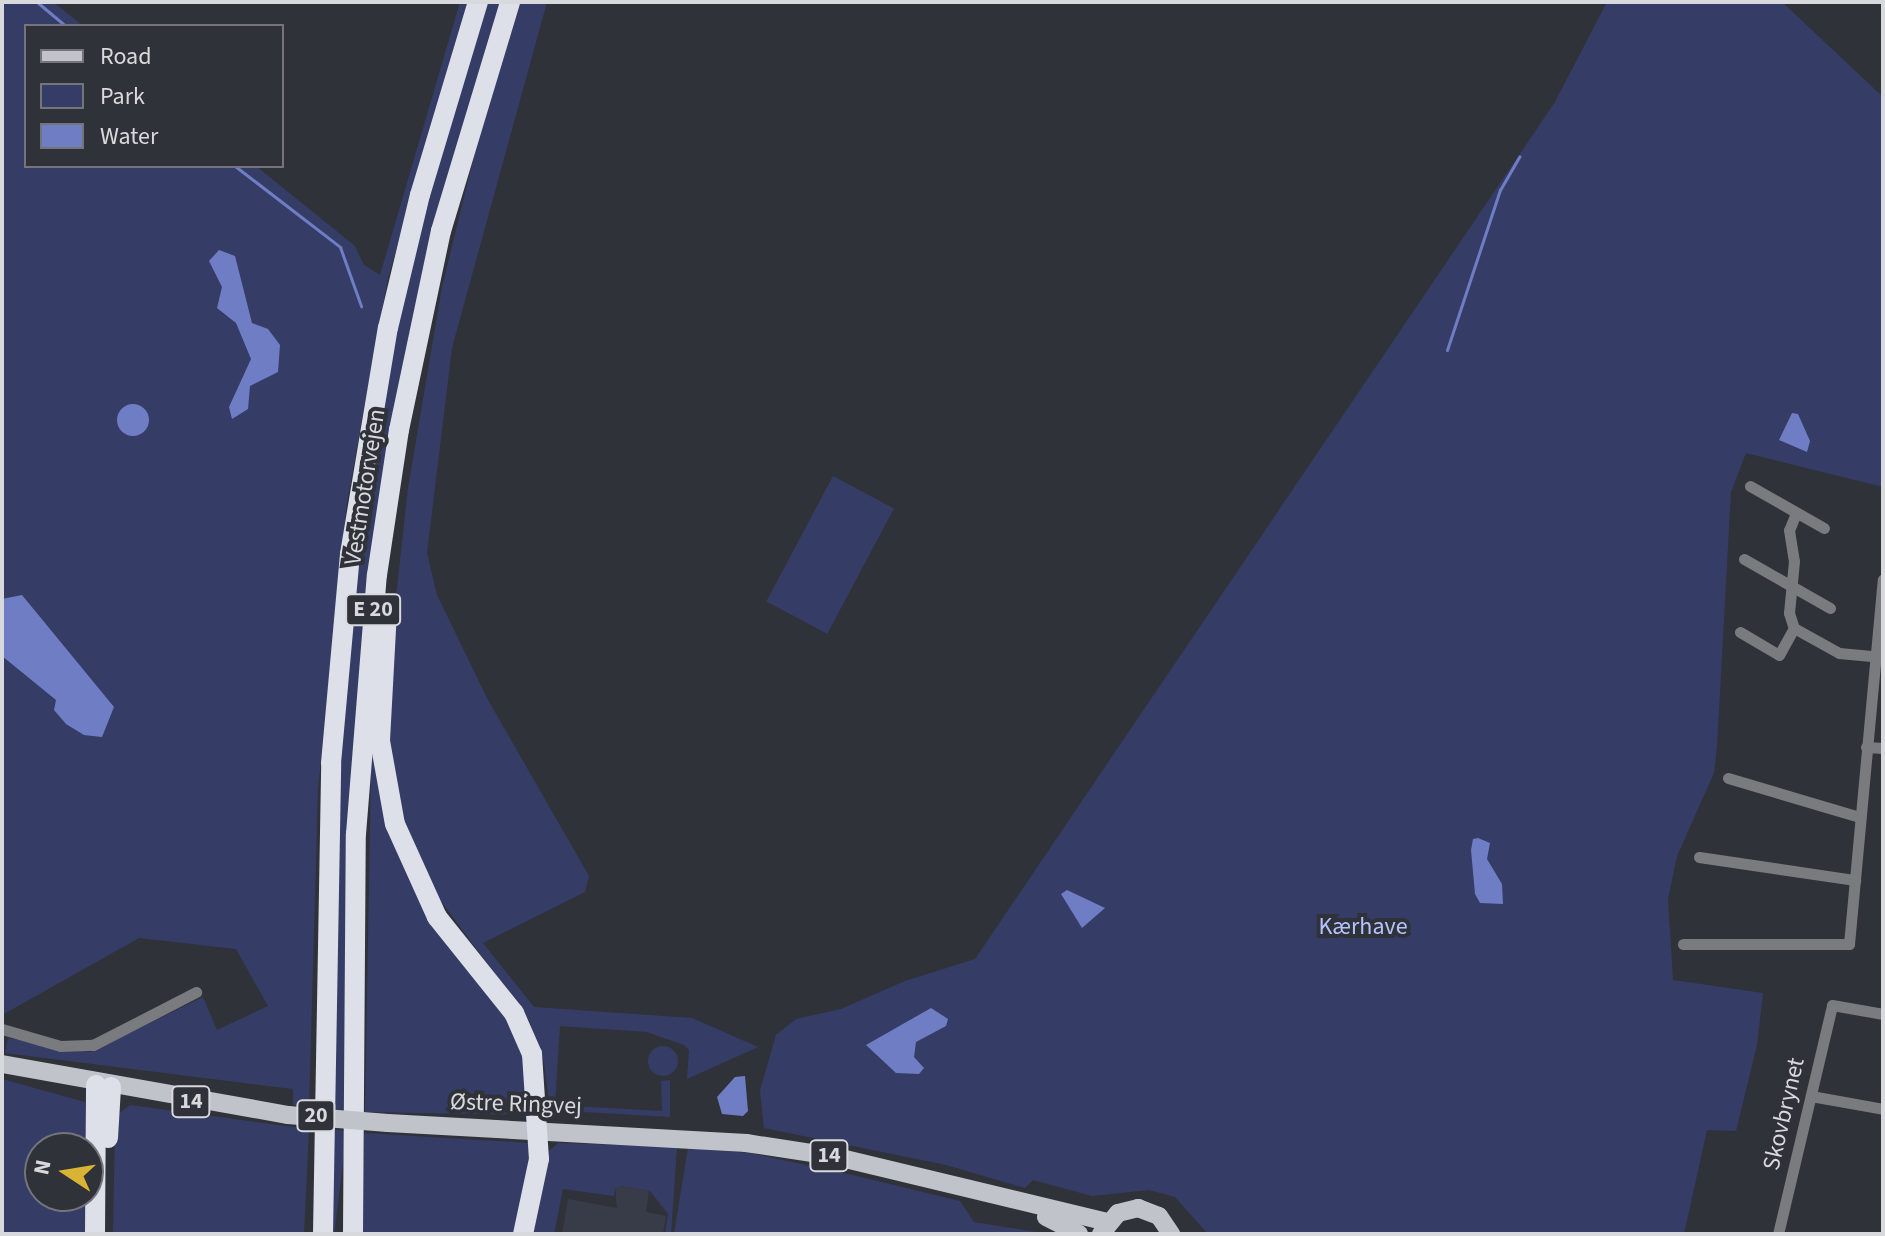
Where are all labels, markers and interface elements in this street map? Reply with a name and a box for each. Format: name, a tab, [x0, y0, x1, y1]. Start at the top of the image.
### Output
legend	[24, 24, 284, 168]
text: Road	[100, 39, 152, 74]
text: Park	[100, 79, 145, 114]
text: Water	[100, 119, 158, 154]
street label: Vestmotorvejen	[338, 407, 392, 567]
road number: E 20	[345, 592, 401, 628]
park label: Kærhave	[1318, 913, 1408, 941]
street label: Skovbrynet	[1757, 1055, 1811, 1173]
road number: 14	[171, 1084, 211, 1120]
street label: Østre Ringvej	[450, 1087, 582, 1121]
road number: 20	[296, 1098, 336, 1134]
north arrow	[24, 1132, 104, 1212]
road number: 14	[809, 1138, 849, 1174]
text: N	[25, 1157, 60, 1178]

